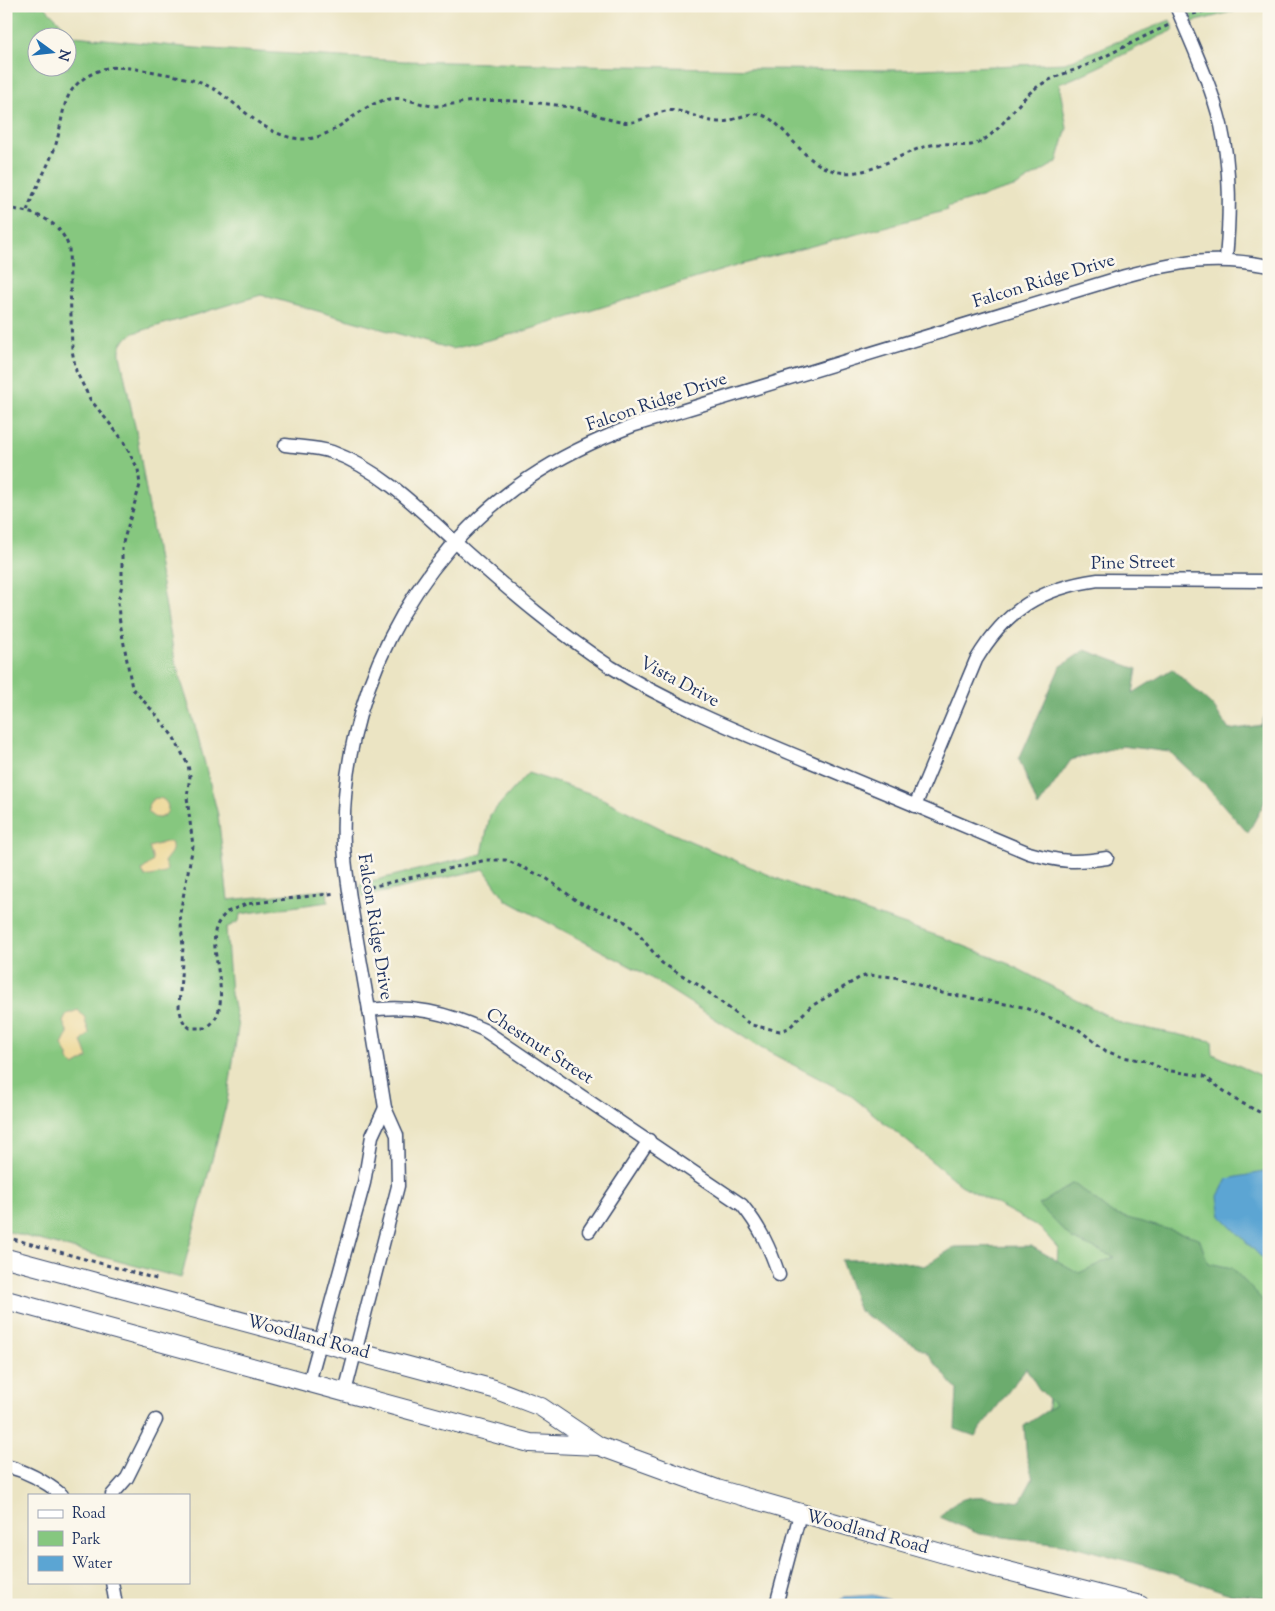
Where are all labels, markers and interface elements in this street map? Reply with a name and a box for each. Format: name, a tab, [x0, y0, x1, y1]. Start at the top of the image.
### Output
north arrow	[28, 28, 78, 78]
text: N	[52, 47, 74, 63]
street label: Falcon Ridge Drive	[970, 248, 1118, 316]
street label: Falcon Ridge Drive	[583, 367, 731, 439]
street label: Pine Street	[1091, 550, 1175, 578]
street label: Vista Drive	[634, 651, 724, 715]
street label: Falcon Ridge Drive	[350, 852, 398, 1002]
street label: Chestnut Street	[480, 1002, 598, 1092]
street label: Woodland Road	[244, 1309, 372, 1367]
legend	[28, 1494, 190, 1584]
text: Road	[72, 1504, 106, 1525]
street label: Woodland Road	[803, 1504, 931, 1562]
text: Park	[72, 1530, 101, 1551]
text: Water	[72, 1554, 113, 1575]

